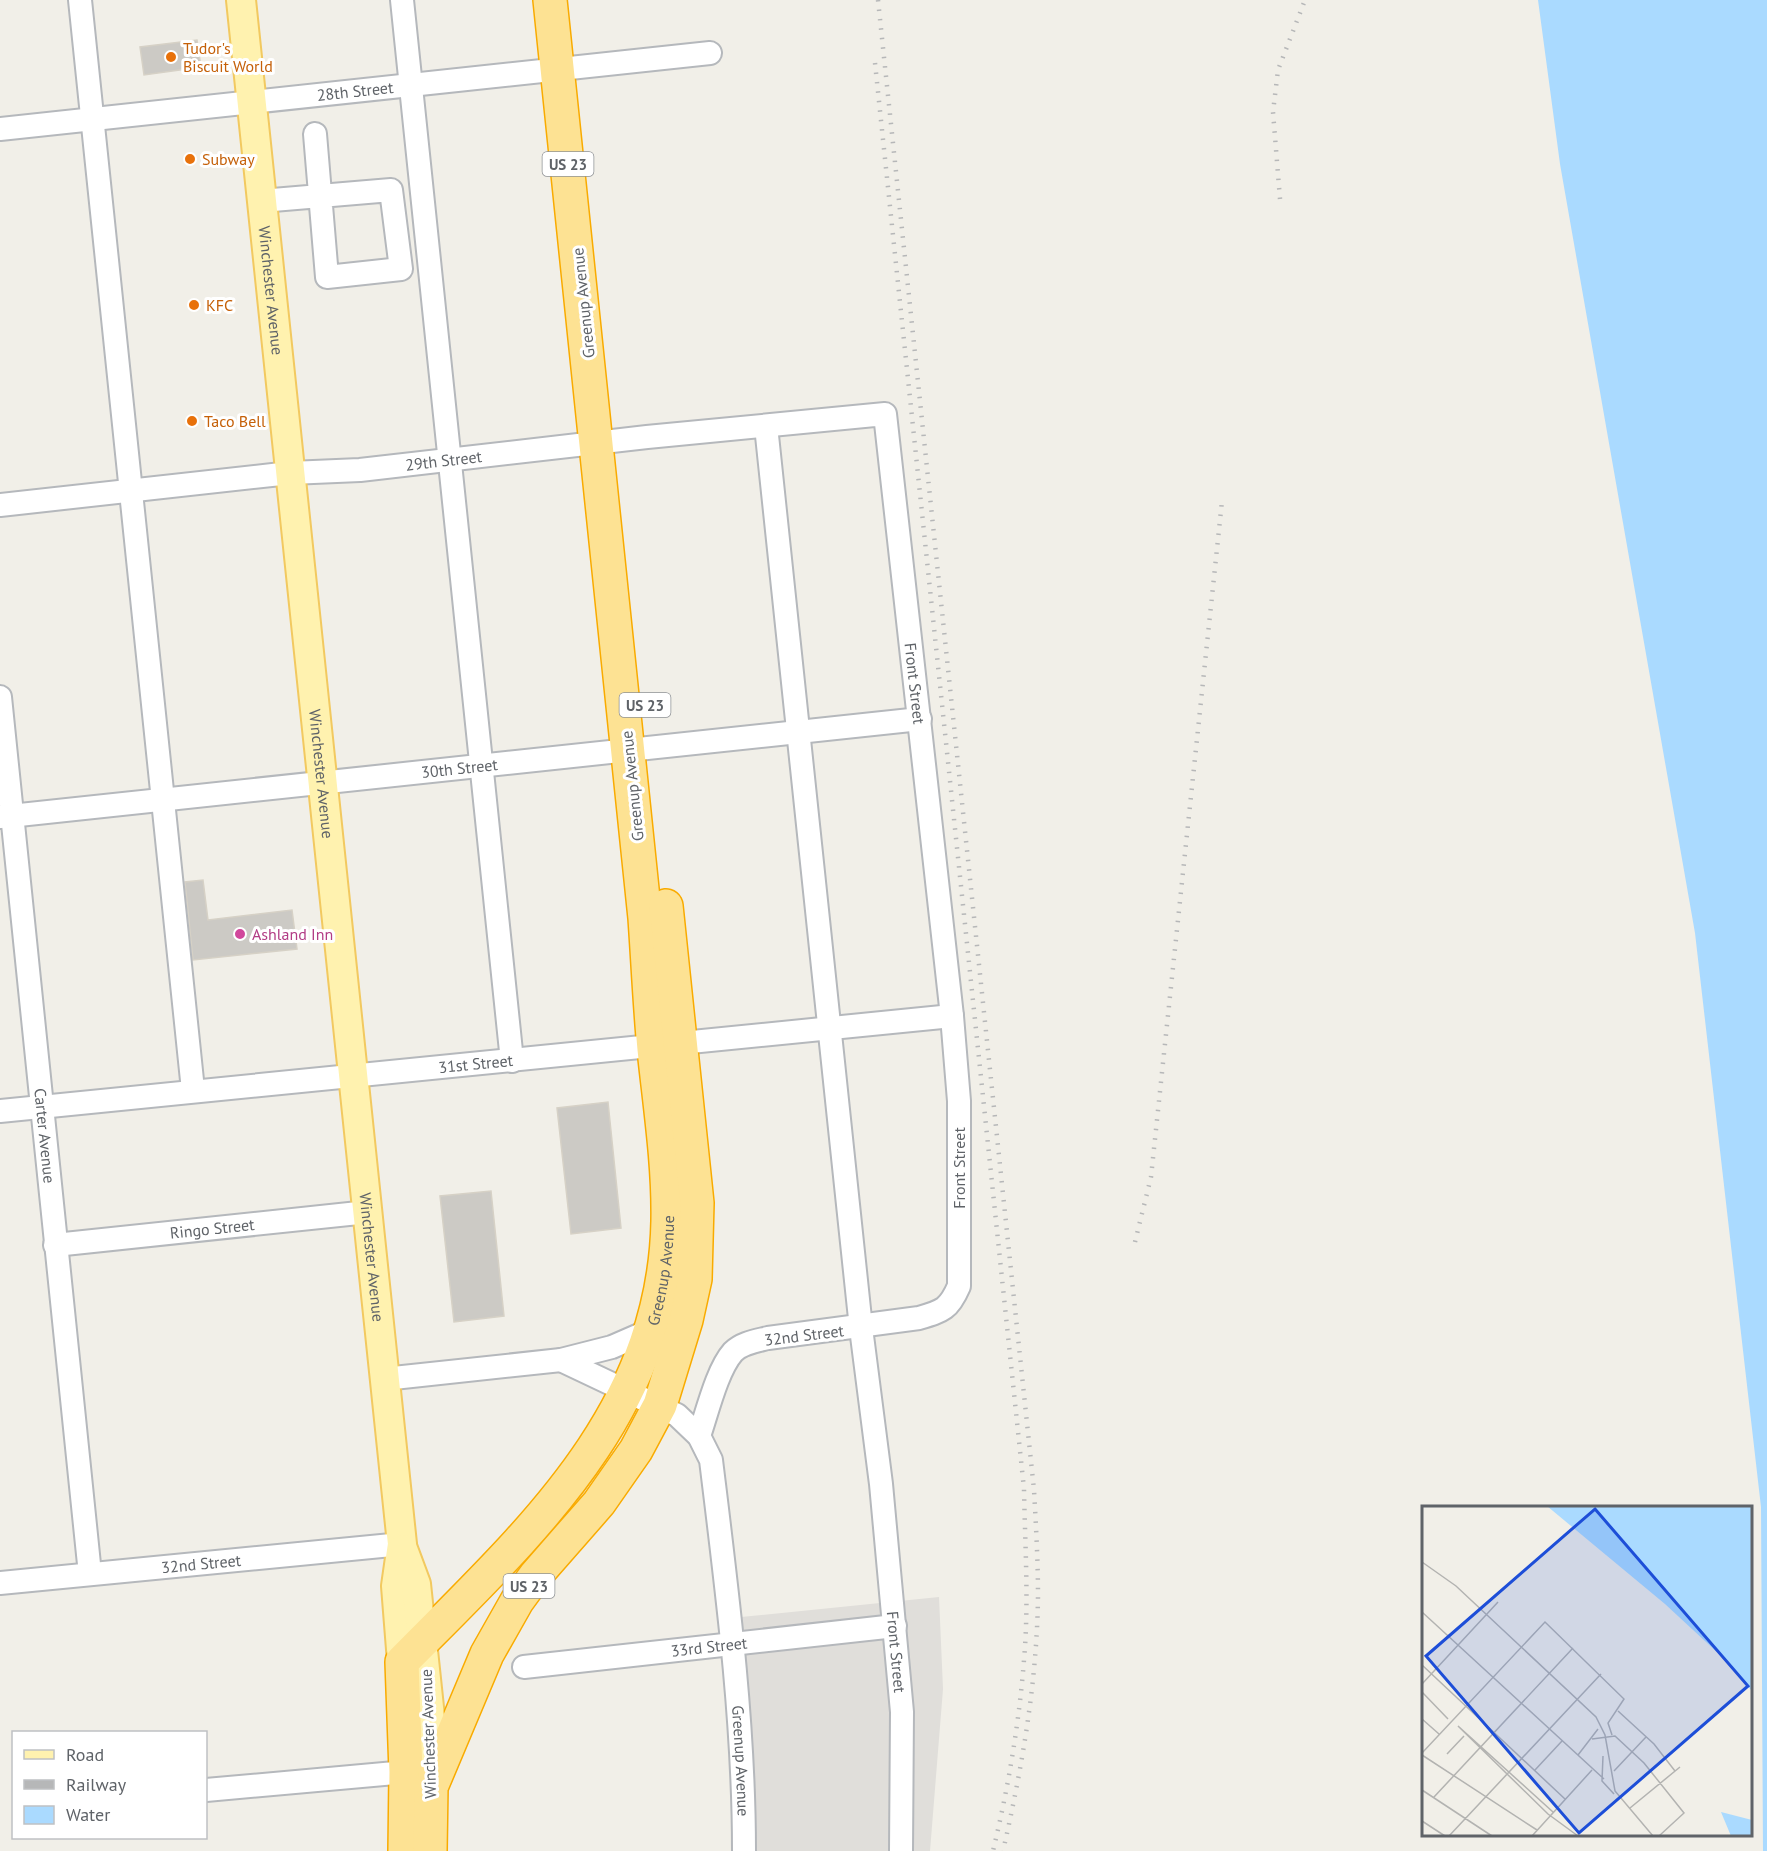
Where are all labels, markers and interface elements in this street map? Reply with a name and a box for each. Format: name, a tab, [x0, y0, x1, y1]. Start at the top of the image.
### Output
place label: Tudor's Biscuit World	[183, 38, 273, 76]
marker: Tudor's Biscuit World	[164, 50, 178, 64]
street label: 28th Street	[316, 77, 395, 105]
place label: Subway	[202, 149, 255, 169]
marker: Subway	[183, 152, 197, 166]
road number: US 23	[542, 152, 594, 176]
street label: Winchester Avenue	[255, 225, 288, 356]
street label: Greenup Avenue	[567, 247, 599, 359]
place label: KFC	[206, 295, 233, 315]
marker: KFC	[187, 298, 201, 312]
place label: Taco Bell	[204, 411, 266, 431]
marker: Taco Bell	[185, 414, 199, 428]
street label: 29th Street	[404, 446, 484, 475]
street label: Front Street	[901, 642, 930, 726]
road number: US 23	[620, 693, 670, 717]
street label: Winchester Avenue	[305, 708, 338, 839]
street label: Greenup Avenue	[616, 730, 648, 842]
street label: 30th Street	[420, 754, 499, 782]
place label: Ashland Inn	[252, 924, 333, 944]
marker: Ashland Inn	[233, 927, 247, 941]
street label: 31st Street	[437, 1050, 514, 1077]
street label: Carter Avenue	[30, 1087, 60, 1184]
street label: Front Street	[949, 1127, 969, 1209]
street label: Winchester Avenue	[355, 1192, 389, 1323]
street label: Ringo Street	[169, 1214, 256, 1243]
street label: Greenup Avenue	[642, 1215, 678, 1328]
street label: 32nd Street	[763, 1320, 845, 1350]
inset map	[1422, 1506, 1752, 1836]
street label: 32nd Street	[160, 1550, 242, 1577]
road number: US 23	[504, 1574, 554, 1598]
street label: Front Street	[883, 1610, 910, 1694]
street label: 33rd Street	[670, 1632, 749, 1661]
street label: Winchester Avenue	[416, 1669, 440, 1799]
street label: Greenup Avenue	[728, 1705, 754, 1817]
legend	[12, 1731, 207, 1839]
text: Road	[66, 1743, 104, 1766]
text: Railway	[66, 1773, 127, 1796]
text: Water	[66, 1803, 110, 1826]

